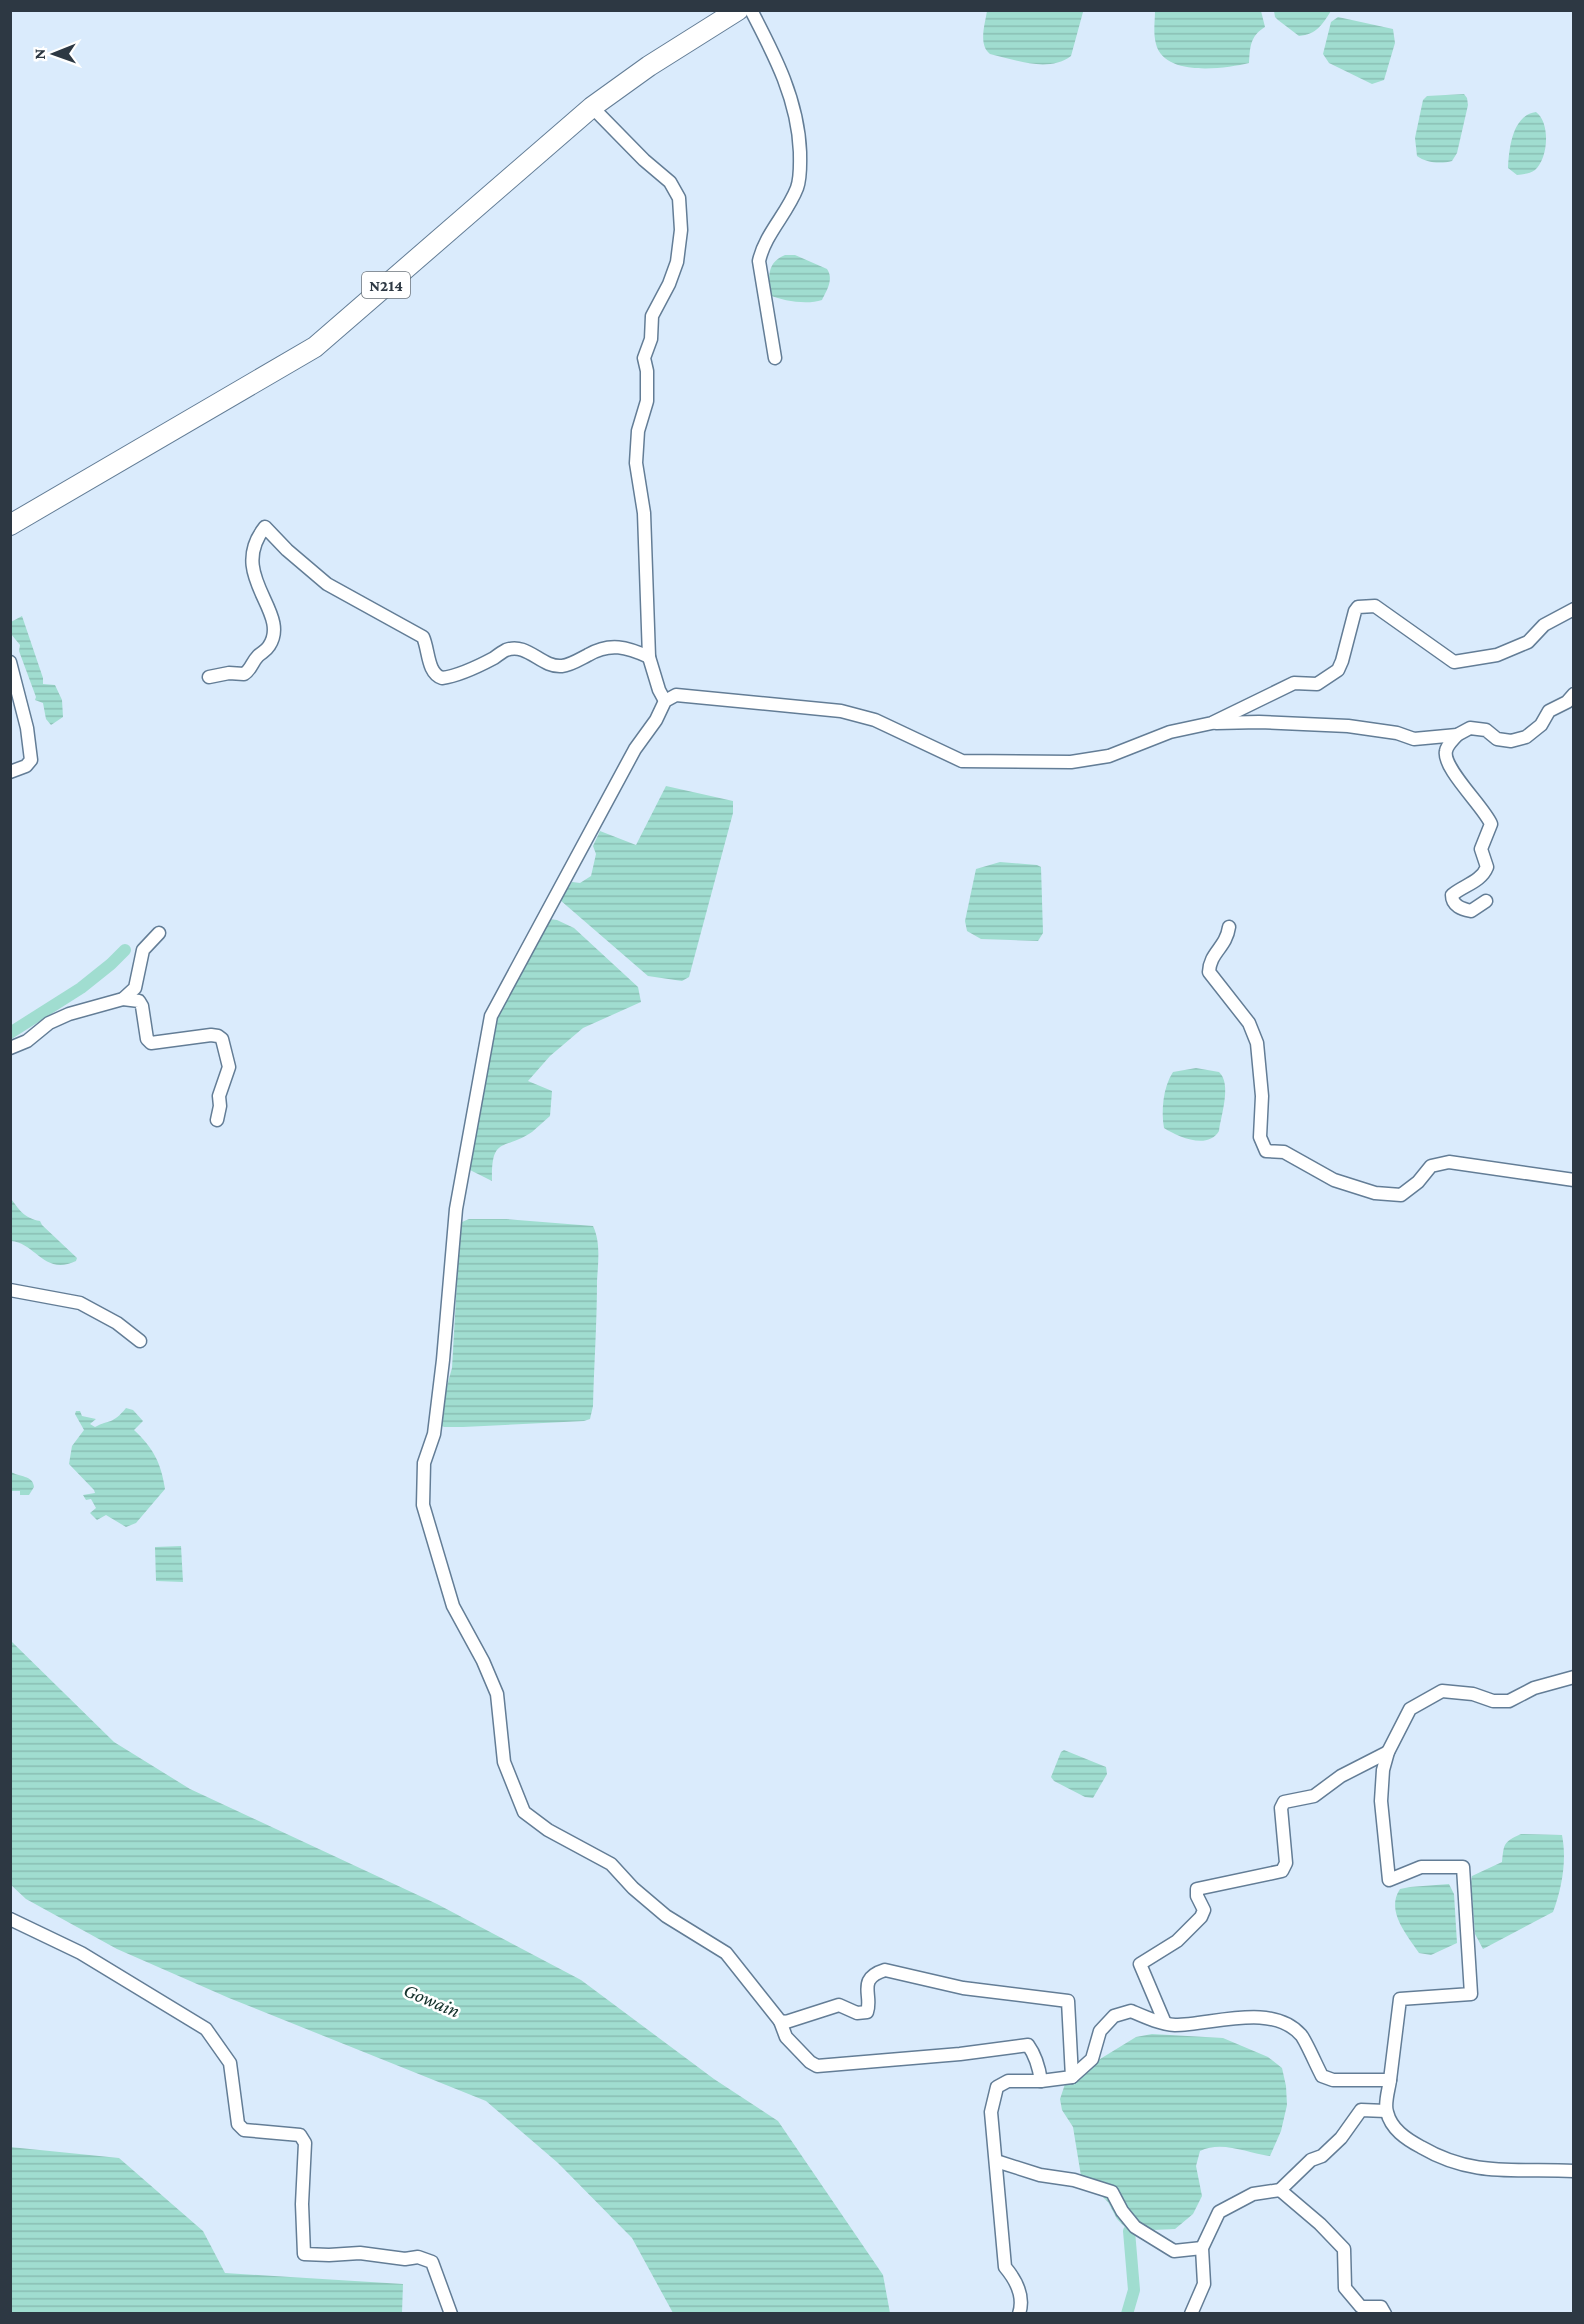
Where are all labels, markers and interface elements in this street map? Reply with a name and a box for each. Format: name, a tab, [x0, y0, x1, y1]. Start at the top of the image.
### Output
north arrow	[24, 24, 84, 84]
text: N	[31, 49, 48, 60]
road number: N214	[362, 272, 410, 298]
water label: Gowain	[401, 1978, 463, 2022]

